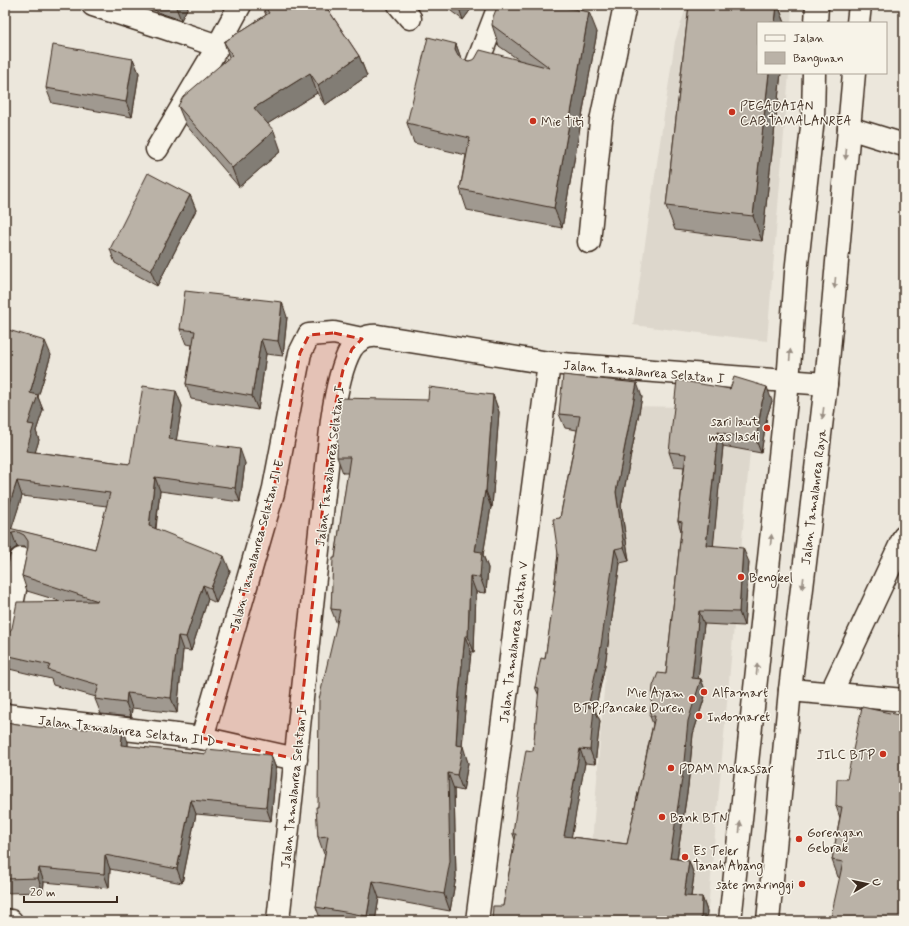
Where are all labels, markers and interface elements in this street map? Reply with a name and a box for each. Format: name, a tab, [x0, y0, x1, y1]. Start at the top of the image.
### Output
legend	[757, 22, 887, 74]
text: Jalan	[793, 31, 825, 47]
text: Bangunan	[793, 51, 844, 67]
place label: PEGADAIAN CAB.TAMALANREA	[740, 98, 852, 130]
marker: PEGADAIAN CAB.TAMALANREA	[727, 107, 737, 117]
place label: Mie Titi	[541, 114, 584, 131]
marker: Mie Titi	[528, 116, 538, 126]
one-way arrow	[843, 148, 850, 160]
one-way arrow	[831, 277, 838, 289]
one-way arrow	[786, 349, 793, 361]
street label: Jalan Tamalanrea Selatan I	[562, 357, 726, 388]
street label: Jalan Tamalanrea Selatan I	[312, 384, 349, 548]
one-way arrow	[819, 407, 826, 419]
place label: sari laut mas lasdi	[708, 414, 759, 446]
marker: sari laut mas lasdi	[762, 423, 772, 433]
street label: Jalan Tamalanrea Raya	[798, 428, 831, 566]
street label: Jalan Tamalanrea Selatan II E	[226, 457, 289, 633]
one-way arrow	[768, 534, 774, 546]
street label: Jalan Tamalanrea Selatan V	[496, 560, 533, 724]
place label: Bengkel	[749, 570, 793, 588]
marker: Bengkel	[736, 572, 746, 582]
one-way arrow	[799, 577, 806, 589]
one-way arrow	[754, 663, 760, 675]
place label: Mie Ayam BTP;Pancake Duren	[573, 685, 684, 717]
place label: Alfamart	[712, 685, 768, 702]
marker: Alfamart	[699, 687, 709, 697]
marker: Mie Ayam BTP;Pancake Duren	[687, 694, 697, 704]
street label: Jalan Tamalanrea Selatan I	[278, 706, 311, 870]
place label: Indomaret	[707, 709, 770, 726]
marker: Indomaret	[694, 711, 704, 721]
street label: Jalan Tamalanrea Selatan II D	[37, 712, 216, 751]
place label: JILC BTP	[816, 747, 875, 764]
marker: JILC BTP	[878, 749, 888, 759]
place label: PDAM Makassar	[679, 761, 774, 778]
marker: PDAM Makassar	[666, 763, 676, 773]
place label: Bank BTN	[670, 810, 728, 827]
marker: Bank BTN	[657, 812, 667, 822]
one-way arrow	[737, 820, 744, 833]
place label: Gorengan Gebrak	[807, 825, 863, 857]
marker: Gorengan Gebrak	[794, 834, 804, 844]
place label: Es Teler Tanah Abang	[693, 843, 764, 876]
marker: Es Teler Tanah Abang	[680, 852, 690, 862]
north arrow	[847, 864, 887, 904]
place label: sate maringgi	[716, 877, 794, 895]
scale bar	[24, 878, 117, 904]
text: U	[868, 878, 883, 887]
marker: sate maringgi	[797, 879, 807, 889]
text: 20 m	[30, 885, 56, 901]

